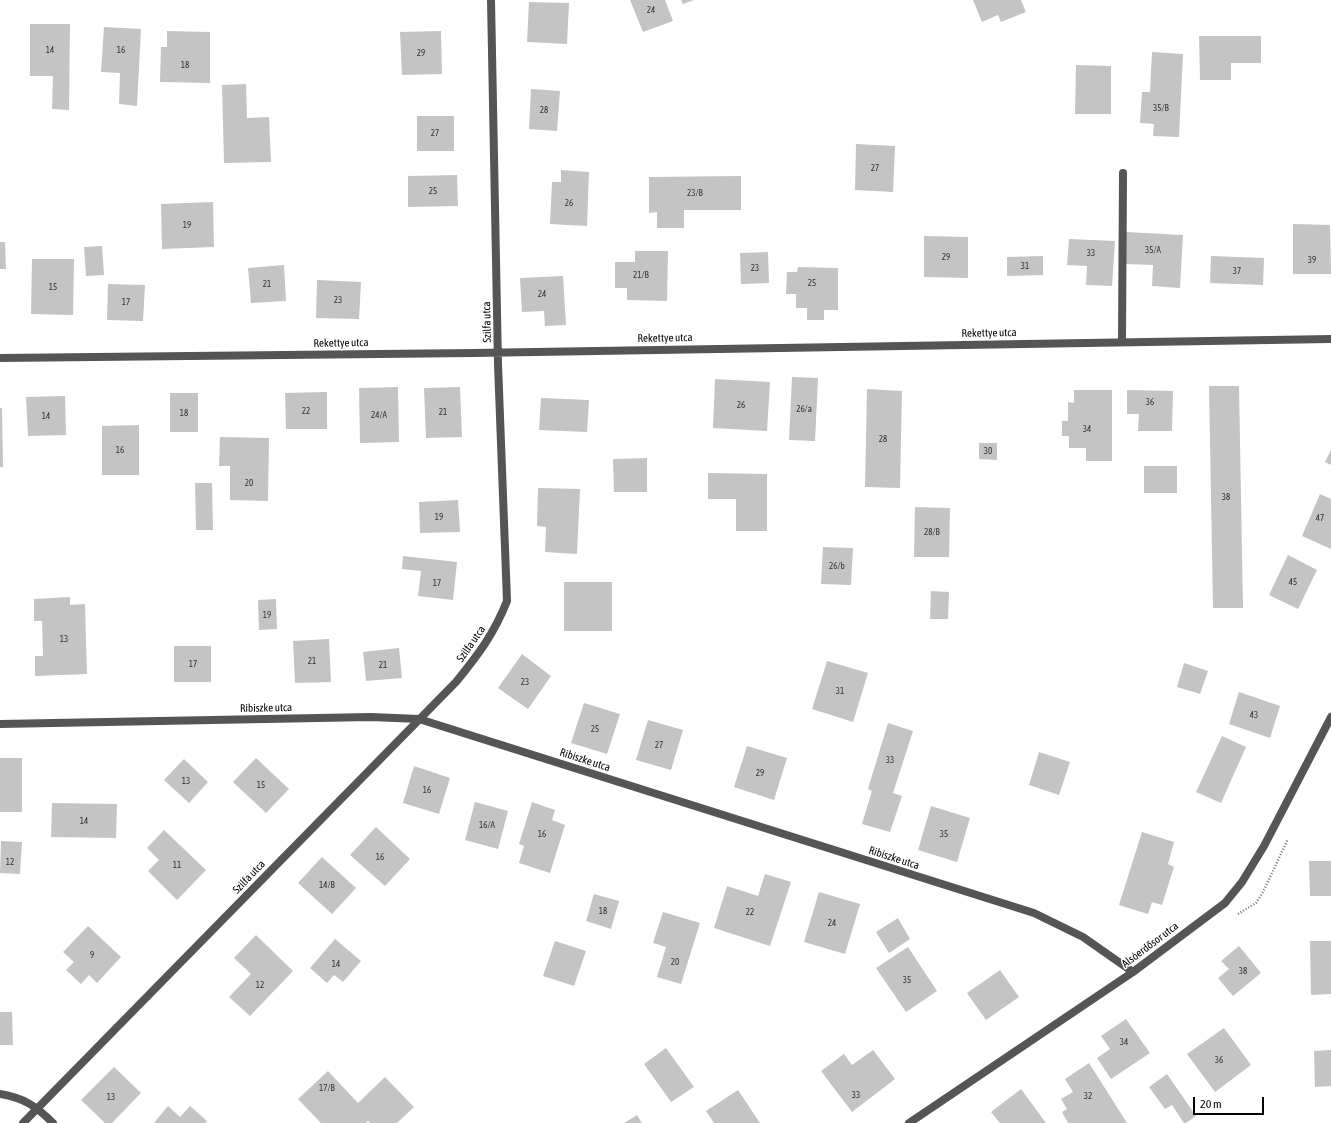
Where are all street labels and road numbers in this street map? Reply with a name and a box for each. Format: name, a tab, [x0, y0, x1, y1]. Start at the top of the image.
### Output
street label: Szilfa utca	[480, 301, 494, 343]
street label: Rekettye utca	[961, 326, 1017, 340]
street label: Rekettye utca	[637, 331, 693, 345]
street label: Rekettye utca	[313, 336, 369, 350]
street label: Szilfa utca	[454, 623, 488, 665]
street label: Ribiszke utca	[240, 701, 292, 715]
street label: Ribiszke utca	[558, 746, 612, 774]
street label: Ribiszke utca	[867, 844, 921, 872]
street label: Szilfa utca	[230, 858, 268, 896]
street label: Alsóerdősor utca	[1119, 919, 1181, 971]

